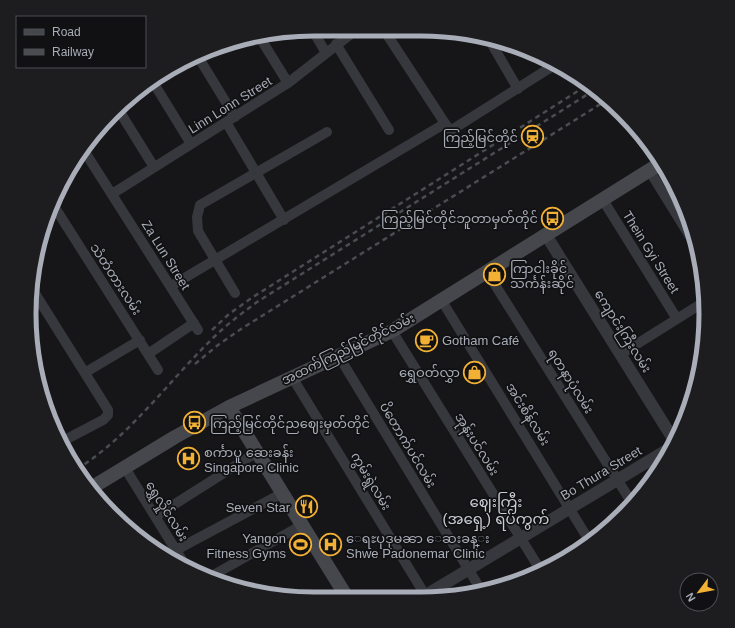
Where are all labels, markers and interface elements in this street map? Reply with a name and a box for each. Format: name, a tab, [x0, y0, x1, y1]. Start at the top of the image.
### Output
legend	[16, 16, 146, 68]
text: Road	[52, 25, 81, 39]
text: Railway	[52, 45, 94, 59]
street label: Linn Lonn Street	[186, 73, 275, 137]
station icon: ကြည့်မြင်တိုင်	[520, 124, 546, 150]
place label: ကြည့်မြင်တိုင်	[443, 129, 518, 148]
bus stop icon: ကြည့်မြင်တိုင်ဘူတာမှတ်တိုင်	[540, 205, 566, 231]
street label: Thein Gyi Street	[620, 208, 682, 296]
place label: ကြည့်မြင်တိုင်ဘူတာမှတ်တိုင်	[381, 210, 538, 229]
street label: Za Lun Street	[139, 218, 193, 293]
street label: သံတံတားလမ်း	[87, 240, 146, 318]
place label: ကြာငါးခိုင် သင်္ကန်းဆိုင်	[510, 260, 574, 294]
shop icon: ကြာငါးခိုင် သင်္ကန်းဆိုင်	[481, 262, 507, 288]
street label: ကျောင်းကြီးလမ်း	[589, 286, 655, 377]
street label: အထက်ကြည်မြင်တိုင်လမ်း	[279, 309, 418, 391]
cafe icon: Gotham Café	[413, 327, 439, 353]
place label: Gotham Café	[442, 333, 519, 348]
street label: ရတနာပုံလမ်း	[543, 345, 598, 418]
shop icon: ရွှေဝတ်လွှာ	[462, 359, 488, 385]
place label: ရွှေဝတ်လွှာ	[399, 364, 460, 383]
street label: အင်းစိန်လမ်း	[500, 379, 554, 450]
street label: ပိတောက်ပင်လမ်း	[377, 399, 440, 490]
street label: အုန်းပင်လမ်း	[449, 409, 503, 480]
bus stop icon: ကြည့်မြင်တိုင်ညဈေးမှတ်တိုင်	[181, 410, 207, 436]
place label: ကြည့်မြင်တိုင်ညဈေးမှတ်တိုင်	[210, 415, 370, 434]
street label: Bo Thura Street	[558, 443, 644, 503]
place label: စင်္ကာပူ ဆေးခန်း Singapore Clinic	[204, 444, 299, 475]
hospital icon: စင်္ကာပူ ဆေးခန်း Singapore Clinic	[176, 446, 202, 472]
street label: ကွမ်းရွဲလမ်း	[345, 449, 395, 514]
street label: ရွှေလှိုင်လမ်း	[140, 478, 192, 545]
district label: ဈေးကြီး (အရှေ့) ရပ်ကွက်	[443, 492, 550, 531]
restaurant icon: Seven Star	[293, 494, 319, 520]
place label: Seven Star	[226, 500, 291, 515]
place label: Yangon Fitness Gyms	[207, 531, 286, 561]
place label: ေရႊပုဒုမၼာ ေဆးခန္း Shwe Padonemar Clinic	[346, 531, 490, 561]
sports icon: Yangon Fitness Gyms	[288, 532, 314, 558]
hospital icon: ေရႊပုဒုမၼာ ေဆးခန္း Shwe Padonemar Clinic	[318, 532, 344, 558]
north arrow	[679, 572, 719, 612]
text: N	[683, 591, 698, 604]

